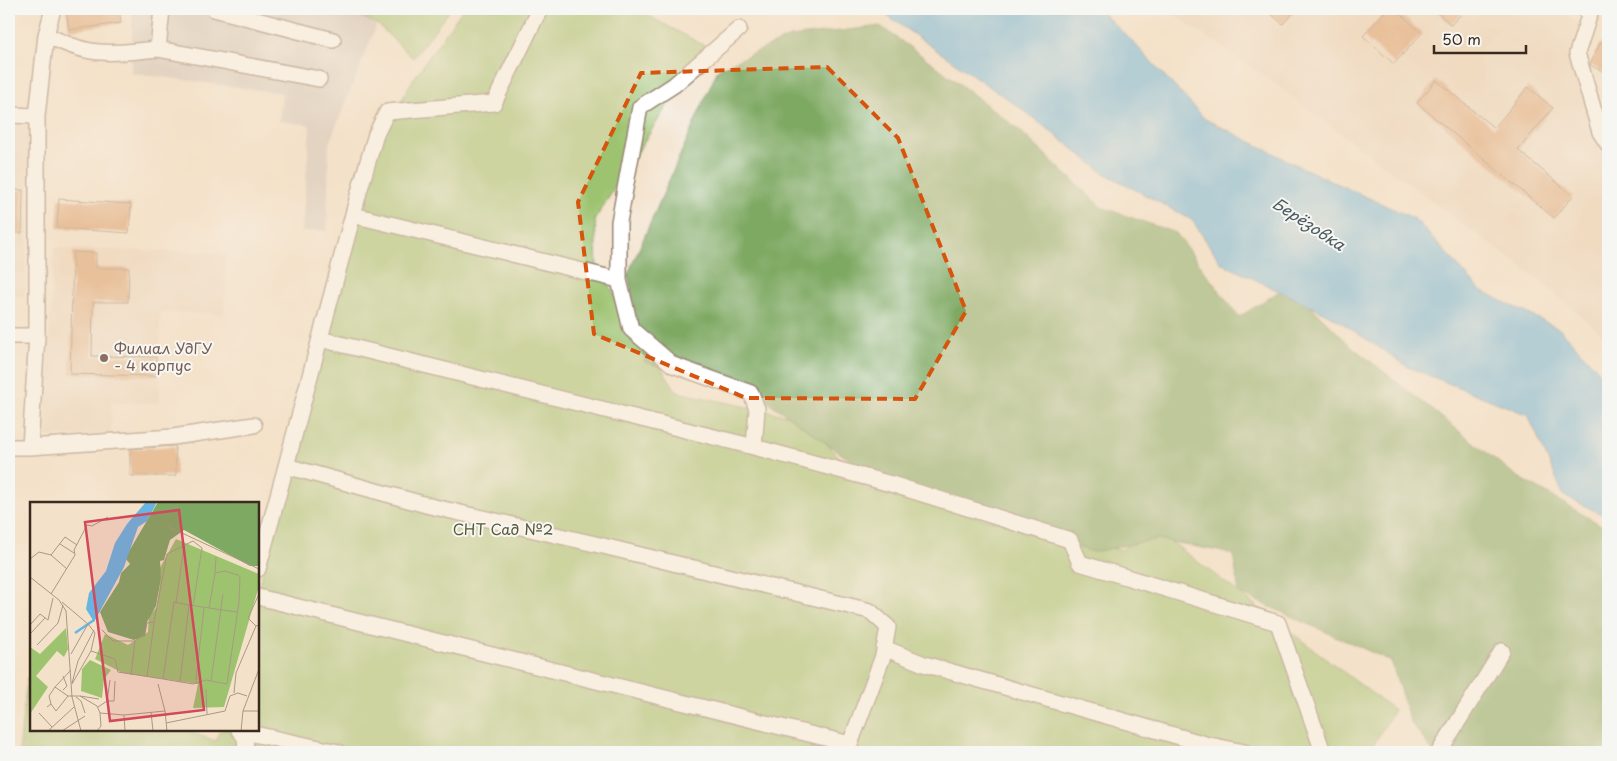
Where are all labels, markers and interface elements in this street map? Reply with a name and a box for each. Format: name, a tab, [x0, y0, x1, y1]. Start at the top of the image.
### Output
scale bar	[1434, 22, 1527, 54]
text: 50 m	[1442, 27, 1481, 50]
water label: Берёзовка	[1269, 191, 1351, 256]
place label: Филиал УдГУ - 4 корпус	[114, 336, 212, 376]
marker: Филиал УдГУ - 4 корпус	[98, 352, 110, 364]
inset map	[30, 502, 259, 731]
park label: СНТ Сад №2	[453, 517, 553, 540]

